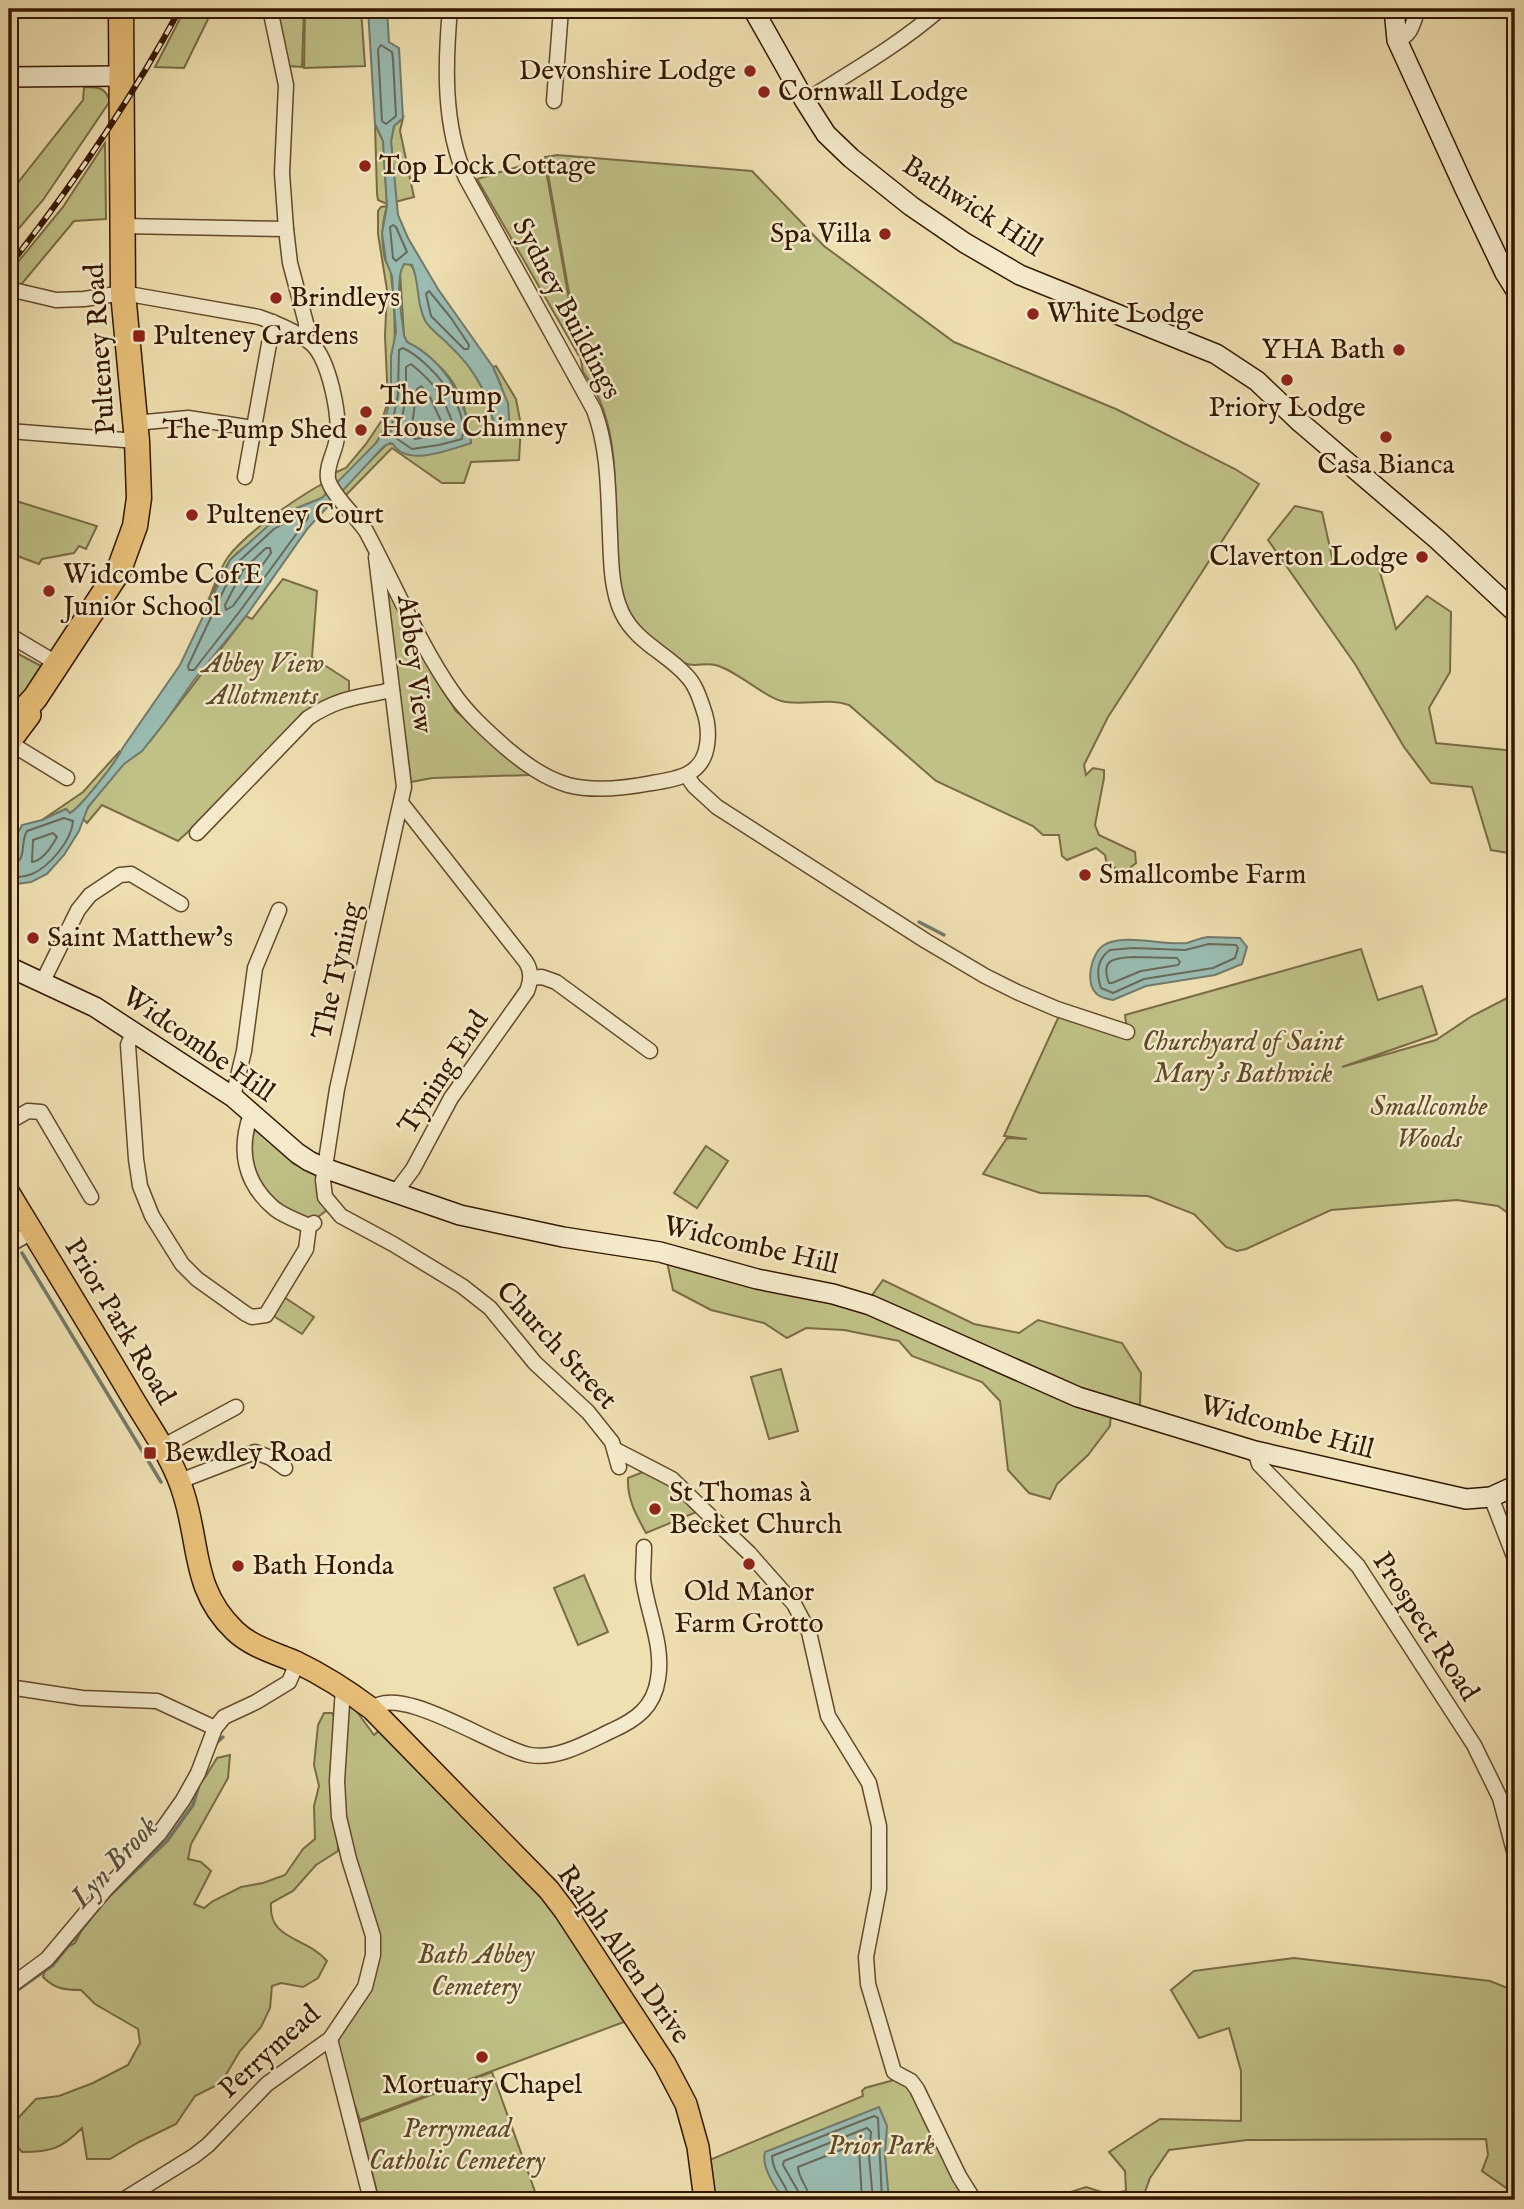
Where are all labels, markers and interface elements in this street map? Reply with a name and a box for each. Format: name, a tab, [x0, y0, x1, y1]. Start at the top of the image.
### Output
place label: Devonshire Lodge	[519, 54, 736, 89]
marker: Devonshire Lodge	[742, 63, 758, 79]
place label: Cornwall Lodge	[778, 75, 968, 110]
marker: Cornwall Lodge	[756, 84, 772, 100]
place label: Top Lock Cottage	[379, 149, 596, 184]
street label: Bathwick Hill	[895, 149, 1049, 266]
marker: Top Lock Cottage	[357, 158, 373, 174]
street label: Sydney Buildings	[504, 212, 628, 406]
place label: Spa Villa	[770, 217, 872, 252]
marker: Spa Villa	[877, 226, 893, 242]
street label: Pulteney Road	[78, 262, 124, 436]
place label: Brindleys	[290, 281, 400, 316]
marker: Brindleys	[268, 290, 284, 306]
place label: White Lodge	[1047, 297, 1204, 332]
marker: White Lodge	[1025, 306, 1041, 322]
place label: Pulteney Gardens	[153, 319, 359, 354]
marker: Pulteney Gardens	[131, 328, 147, 344]
place label: YHA Bath	[1261, 333, 1385, 368]
marker: YHA Bath	[1391, 342, 1407, 358]
marker: Priory Lodge	[1279, 372, 1295, 388]
place label: The Pump House Chimney	[380, 379, 568, 446]
place label: Priory Lodge	[1208, 391, 1366, 426]
marker: The Pump House Chimney	[358, 404, 374, 420]
place label: The Pump Shed	[162, 413, 347, 448]
marker: The Pump Shed	[353, 422, 369, 438]
marker: Casa Bianca	[1378, 429, 1394, 445]
place label: Casa Bianca	[1317, 448, 1456, 483]
place label: Pulteney Court	[206, 498, 384, 533]
marker: Pulteney Court	[184, 507, 200, 523]
place label: Claverton Lodge	[1209, 540, 1408, 575]
marker: Claverton Lodge	[1414, 549, 1430, 565]
place label: Widcombe CofE Junior School	[60, 558, 263, 625]
marker: Widcombe CofE Junior School	[41, 583, 57, 599]
street label: Abbey View	[388, 592, 440, 735]
park label: Abbey View Allotments	[199, 647, 324, 714]
place label: Smallcombe Farm	[1099, 858, 1306, 893]
marker: Smallcombe Farm	[1077, 867, 1093, 883]
street label: The Tyning	[305, 898, 371, 1043]
place label: Saint Matthew's	[47, 921, 233, 956]
marker: Saint Matthew's	[25, 930, 41, 946]
street label: Widcombe Hill	[115, 979, 281, 1111]
street label: Tyning End	[391, 1004, 497, 1142]
park label: Churchyard of Saint Mary's Bathwick	[1142, 1025, 1345, 1092]
park label: Smallcombe Woods	[1370, 1090, 1488, 1157]
street label: Widcombe Hill	[660, 1209, 842, 1283]
street label: Prior Park Road	[56, 1232, 182, 1412]
street label: Church Street	[488, 1275, 624, 1418]
street label: Widcombe Hill	[1196, 1388, 1378, 1468]
place label: Bewdley Road	[164, 1436, 332, 1471]
marker: Bewdley Road	[142, 1445, 158, 1461]
place label: St Thomas à Becket Church	[669, 1476, 842, 1543]
marker: St Thomas à Becket Church	[647, 1501, 663, 1517]
street label: Prospect Road	[1364, 1546, 1486, 1708]
place label: Bath Honda	[252, 1549, 395, 1584]
marker: Old Manor Farm Grotto	[741, 1556, 757, 1572]
marker: Bath Honda	[230, 1558, 246, 1574]
place label: Old Manor Farm Grotto	[674, 1575, 824, 1642]
water label: Lyn Brook	[62, 1809, 167, 1918]
street label: Ralph Allen Drive	[548, 1859, 698, 2051]
park label: Bath Abbey Cemetery	[417, 1938, 535, 2005]
street label: Perrymead	[212, 1997, 328, 2107]
marker: Mortuary Chapel	[474, 2049, 490, 2065]
place label: Mortuary Chapel	[382, 2068, 583, 2103]
park label: Perrymead Catholic Cemetery	[369, 2112, 546, 2179]
park label: Prior Park	[827, 2129, 935, 2164]

